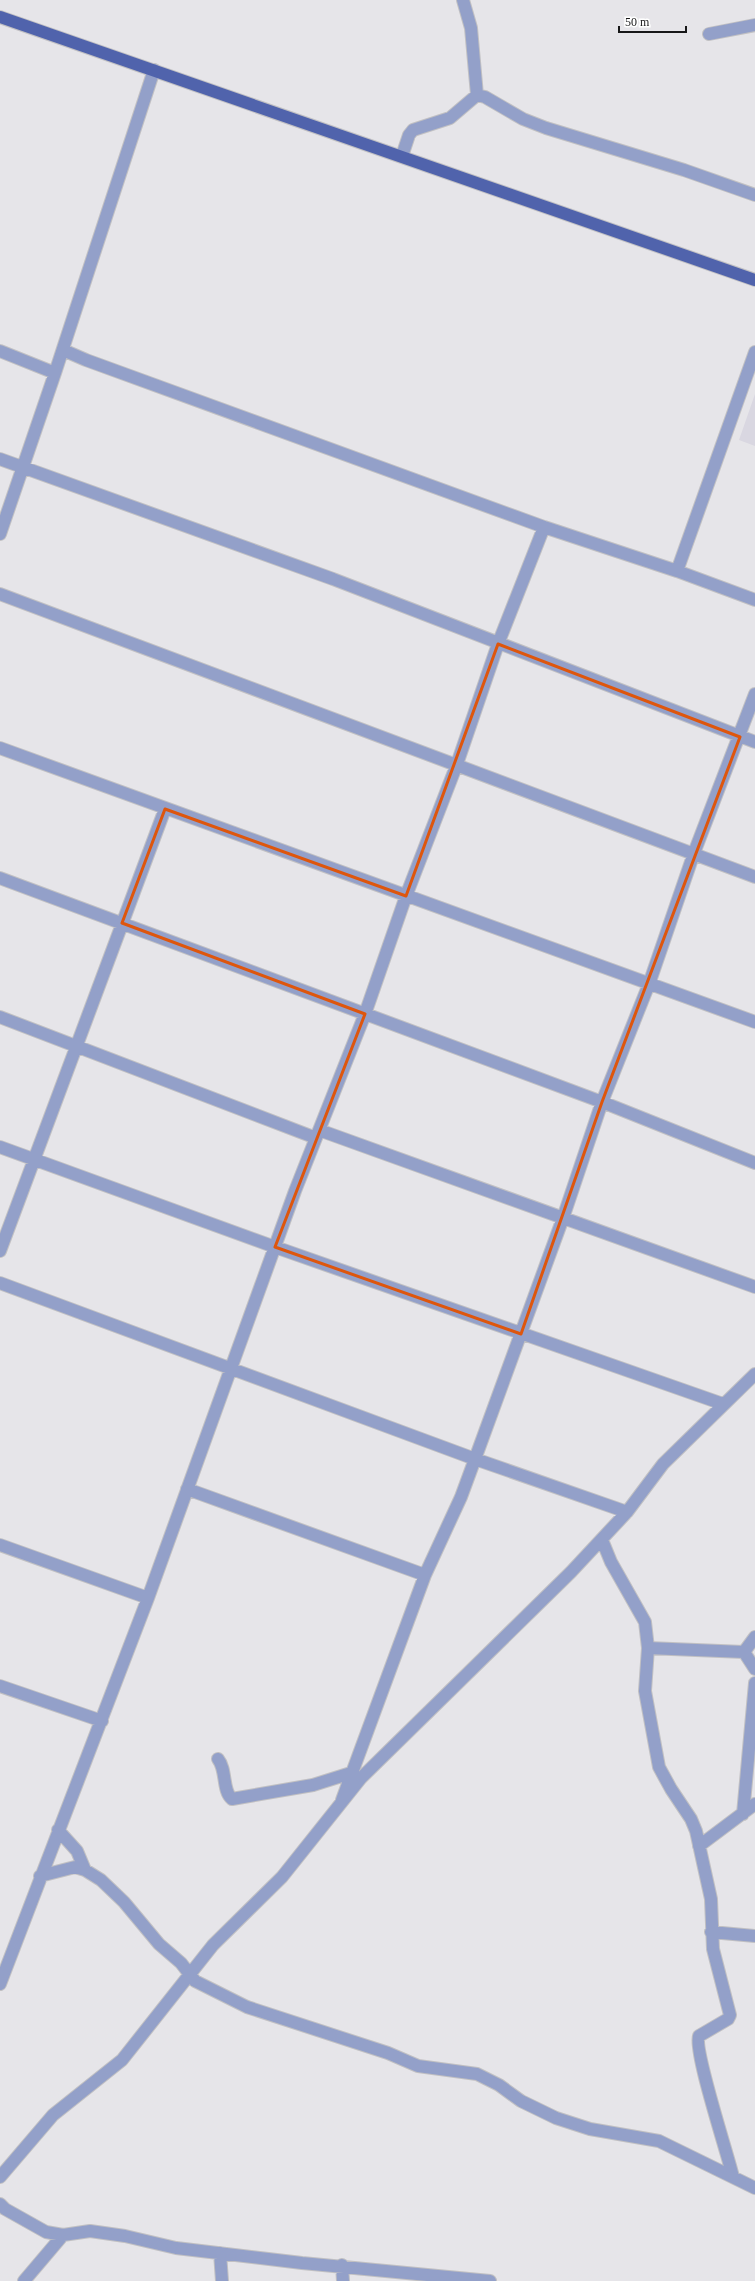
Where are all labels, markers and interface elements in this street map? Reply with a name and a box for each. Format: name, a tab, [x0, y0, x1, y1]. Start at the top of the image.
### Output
scale bar	[619, 8, 686, 34]
text: 50 m	[625, 15, 650, 29]

